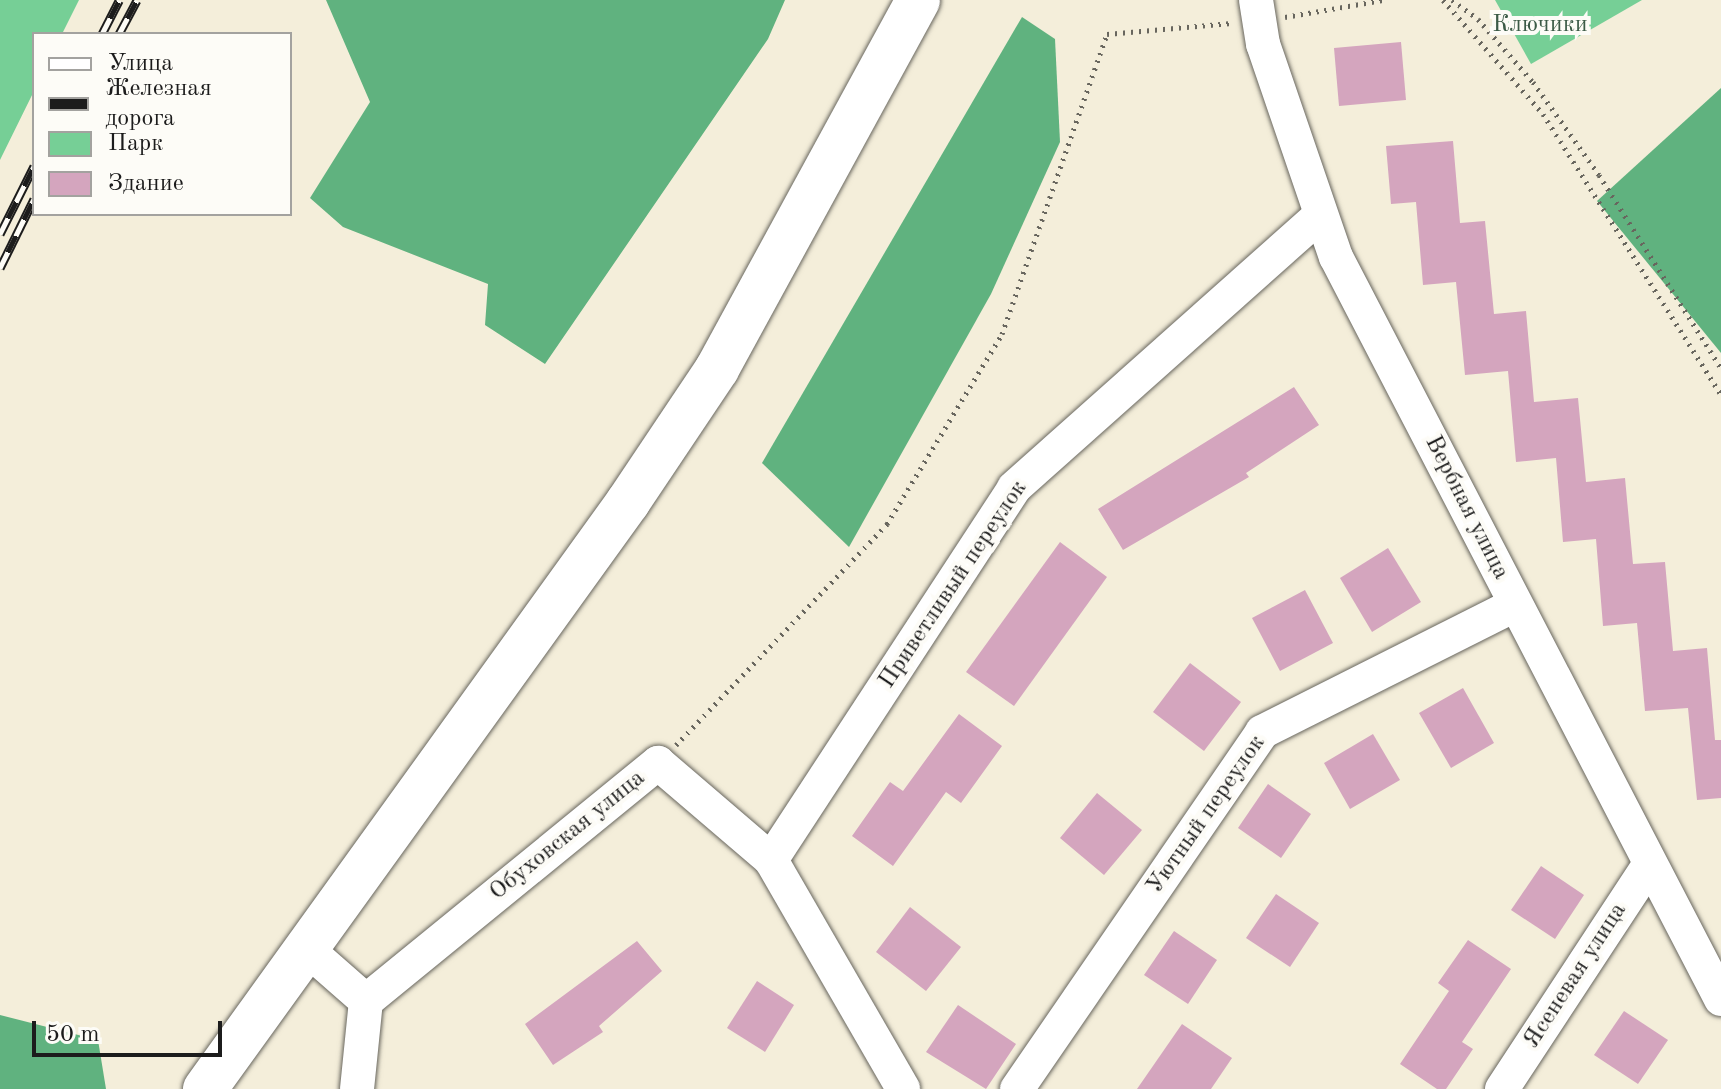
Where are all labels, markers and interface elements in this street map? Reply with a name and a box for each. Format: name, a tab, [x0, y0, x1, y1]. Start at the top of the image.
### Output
park label: Ключики	[1492, 12, 1588, 40]
legend	[32, 32, 292, 216]
text: Улица	[108, 52, 173, 76]
text: Железная дорога	[105, 77, 212, 131]
text: Парк	[108, 132, 163, 156]
text: Здание	[108, 172, 184, 196]
street label: Вербная улица	[1417, 431, 1515, 585]
street label: Приветливый переулок	[874, 475, 1034, 695]
street label: Уютный переулок	[1141, 730, 1273, 900]
street label: Обуховская улица	[484, 764, 652, 908]
street label: Ясеневая улица	[1518, 898, 1634, 1054]
scale bar	[36, 1005, 226, 1055]
text: 50 m	[46, 1023, 100, 1047]

